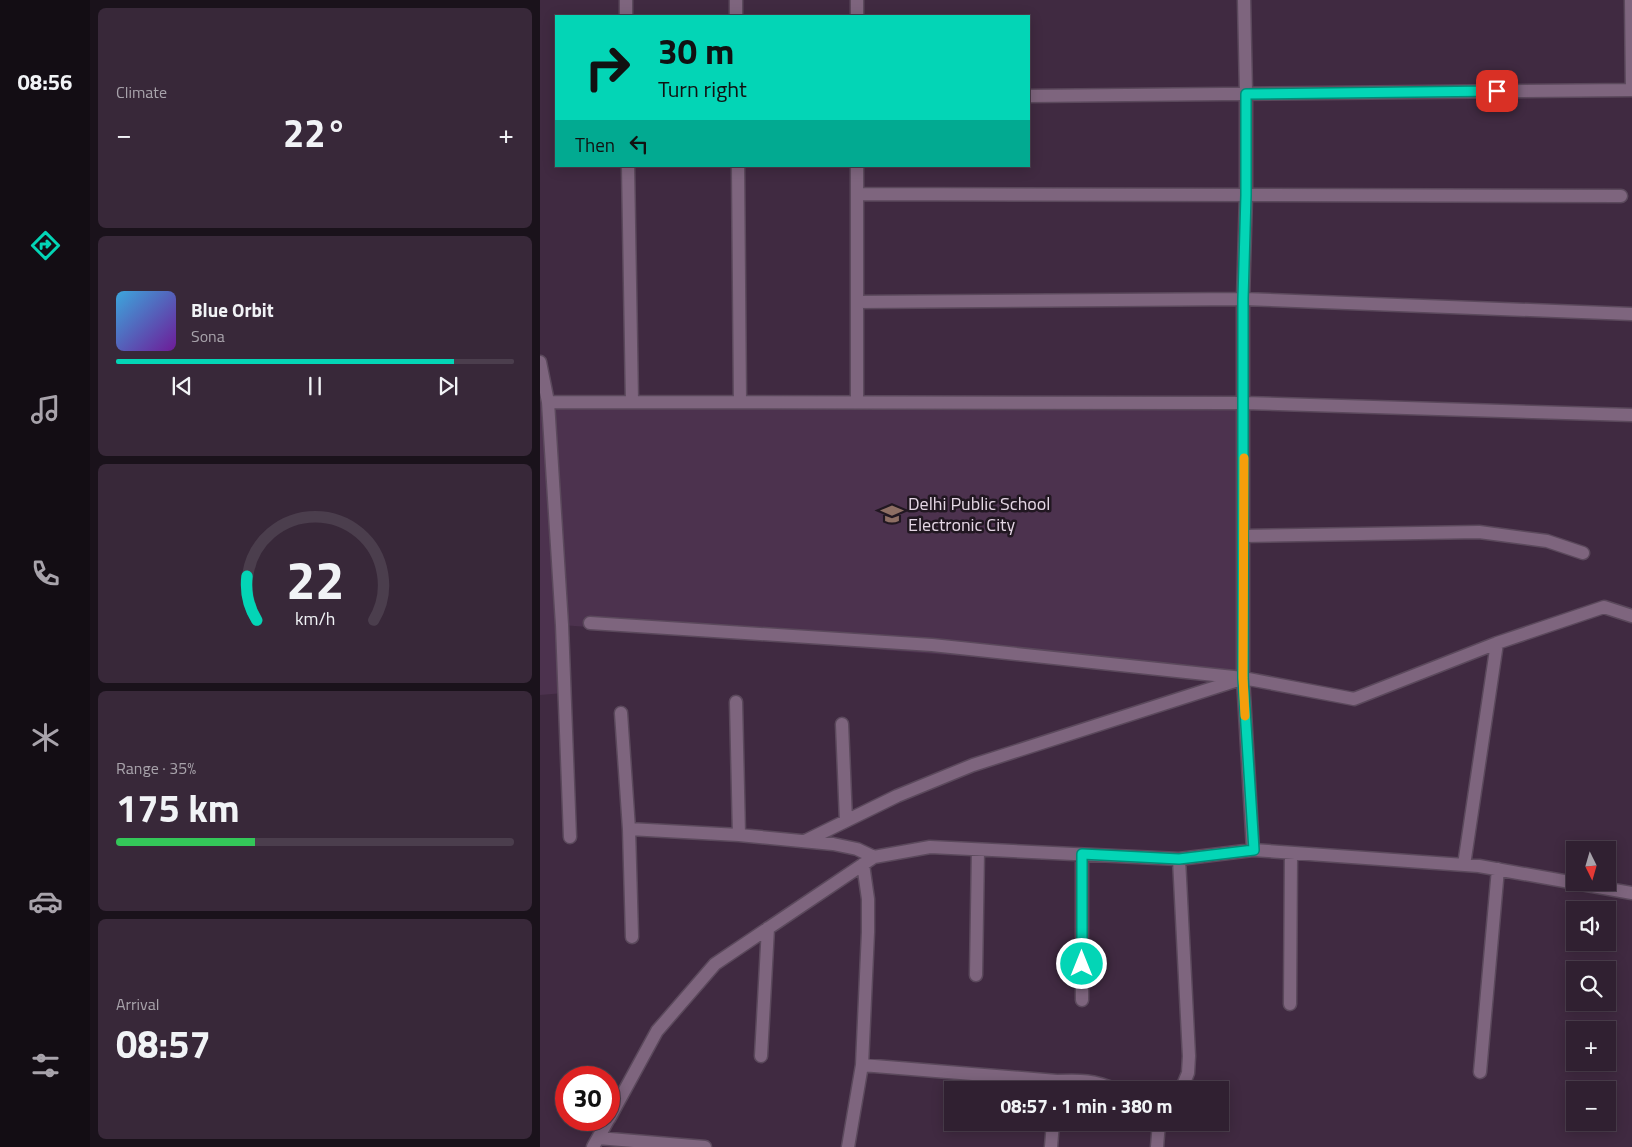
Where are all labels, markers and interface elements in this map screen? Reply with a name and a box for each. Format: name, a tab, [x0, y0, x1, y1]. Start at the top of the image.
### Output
text: 30 m	[658, 24, 734, 78]
icon: right	[575, 35, 640, 100]
text: 08:56	[18, 65, 72, 99]
pin	[1476, 70, 1518, 112]
text: Turn right	[658, 72, 747, 106]
icon: arrive	[1483, 77, 1511, 105]
text: Climate	[116, 80, 167, 104]
text: 22°	[283, 104, 347, 162]
text: −	[116, 112, 132, 155]
text: +	[498, 112, 514, 155]
text: Then	[575, 130, 615, 159]
icon: left	[625, 130, 653, 158]
icon: directions	[28, 228, 63, 263]
text: Blue Orbit	[191, 295, 274, 324]
text: Sona	[191, 324, 225, 348]
icon: previous	[168, 372, 196, 400]
icon: pause	[301, 372, 329, 400]
icon: next	[434, 372, 462, 400]
icon: music	[28, 392, 63, 427]
place label: Delhi Public School Electronic City	[908, 490, 1050, 538]
school or university icon: Delhi Public School Electronic City	[879, 501, 905, 527]
text: 22	[286, 540, 344, 619]
icon: phone	[28, 556, 63, 591]
text: km/h	[295, 605, 335, 632]
icon: climate	[28, 720, 63, 755]
text: Range · 35%	[116, 756, 196, 780]
text: 175 km	[116, 779, 240, 837]
north arrow	[1566, 841, 1616, 891]
map controls	[1566, 841, 1616, 1131]
icon: car	[28, 884, 63, 919]
button: sound	[1566, 901, 1616, 951]
position arrow	[1055, 937, 1107, 989]
button: search	[1566, 961, 1616, 1011]
text: Arrival	[116, 992, 159, 1016]
text: 08:57	[116, 1015, 211, 1073]
button: +	[1566, 1021, 1616, 1071]
icon: filters	[28, 1048, 63, 1083]
speed limit sign: 30	[555, 1066, 620, 1131]
button: −	[1566, 1081, 1616, 1131]
text: 08:57 · 1 min · 380 m	[1000, 1091, 1173, 1120]

